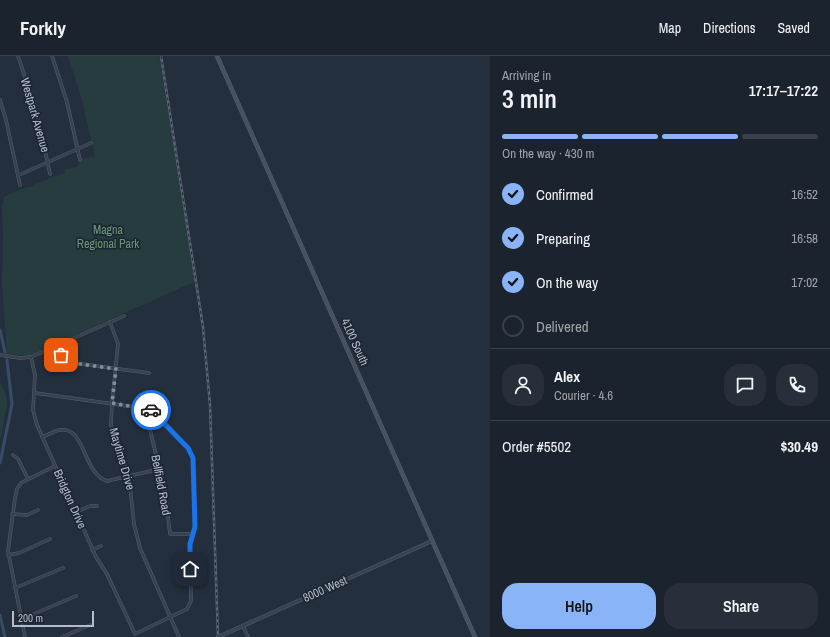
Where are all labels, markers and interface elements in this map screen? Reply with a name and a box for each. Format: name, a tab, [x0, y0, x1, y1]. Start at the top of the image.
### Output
text: Forkly	[20, 15, 66, 41]
text: Map	[659, 19, 681, 37]
text: Directions	[703, 19, 755, 37]
text: Saved	[777, 19, 810, 37]
text: Arriving in	[502, 67, 551, 84]
street label: Westpark Avenue	[17, 76, 53, 154]
text: 17:17–17:22	[749, 80, 818, 101]
text: 3 min	[502, 81, 557, 116]
text: On the way · 430 m	[502, 145, 594, 162]
icon: check	[502, 183, 524, 205]
text: Confirmed	[536, 184, 593, 205]
text: 16:52	[791, 186, 818, 203]
park label: Magna Regional Park	[77, 222, 139, 252]
icon: check	[502, 227, 524, 249]
text: Preparing	[536, 228, 590, 249]
text: 16:58	[791, 230, 818, 247]
icon: check	[502, 271, 524, 293]
text: On the way	[536, 272, 598, 293]
text: 17:02	[791, 274, 818, 291]
street label: 4100 South	[337, 316, 373, 368]
text: Delivered	[536, 316, 589, 337]
pin	[44, 338, 78, 372]
icon: bag	[50, 344, 72, 366]
button: person	[502, 364, 544, 406]
button: chat	[724, 364, 766, 406]
button: phone	[776, 364, 818, 406]
text: Alex	[554, 366, 580, 387]
text: Courier · 4.6	[554, 387, 613, 404]
courier	[131, 390, 171, 430]
icon: car	[140, 399, 162, 421]
street label: Maytime Drive	[105, 426, 139, 492]
text: Order #5502	[502, 436, 571, 457]
text: $30.49	[780, 436, 818, 457]
street label: Bellfield Road	[147, 453, 175, 517]
street label: Bridgton Drive	[50, 467, 90, 531]
pin	[173, 552, 207, 586]
icon: home	[179, 558, 201, 580]
street label: 8000 West	[300, 572, 350, 606]
button: Help	[502, 583, 656, 629]
button: Share	[664, 583, 818, 629]
scale bar	[12, 609, 94, 628]
text: 200 m	[18, 611, 43, 625]

